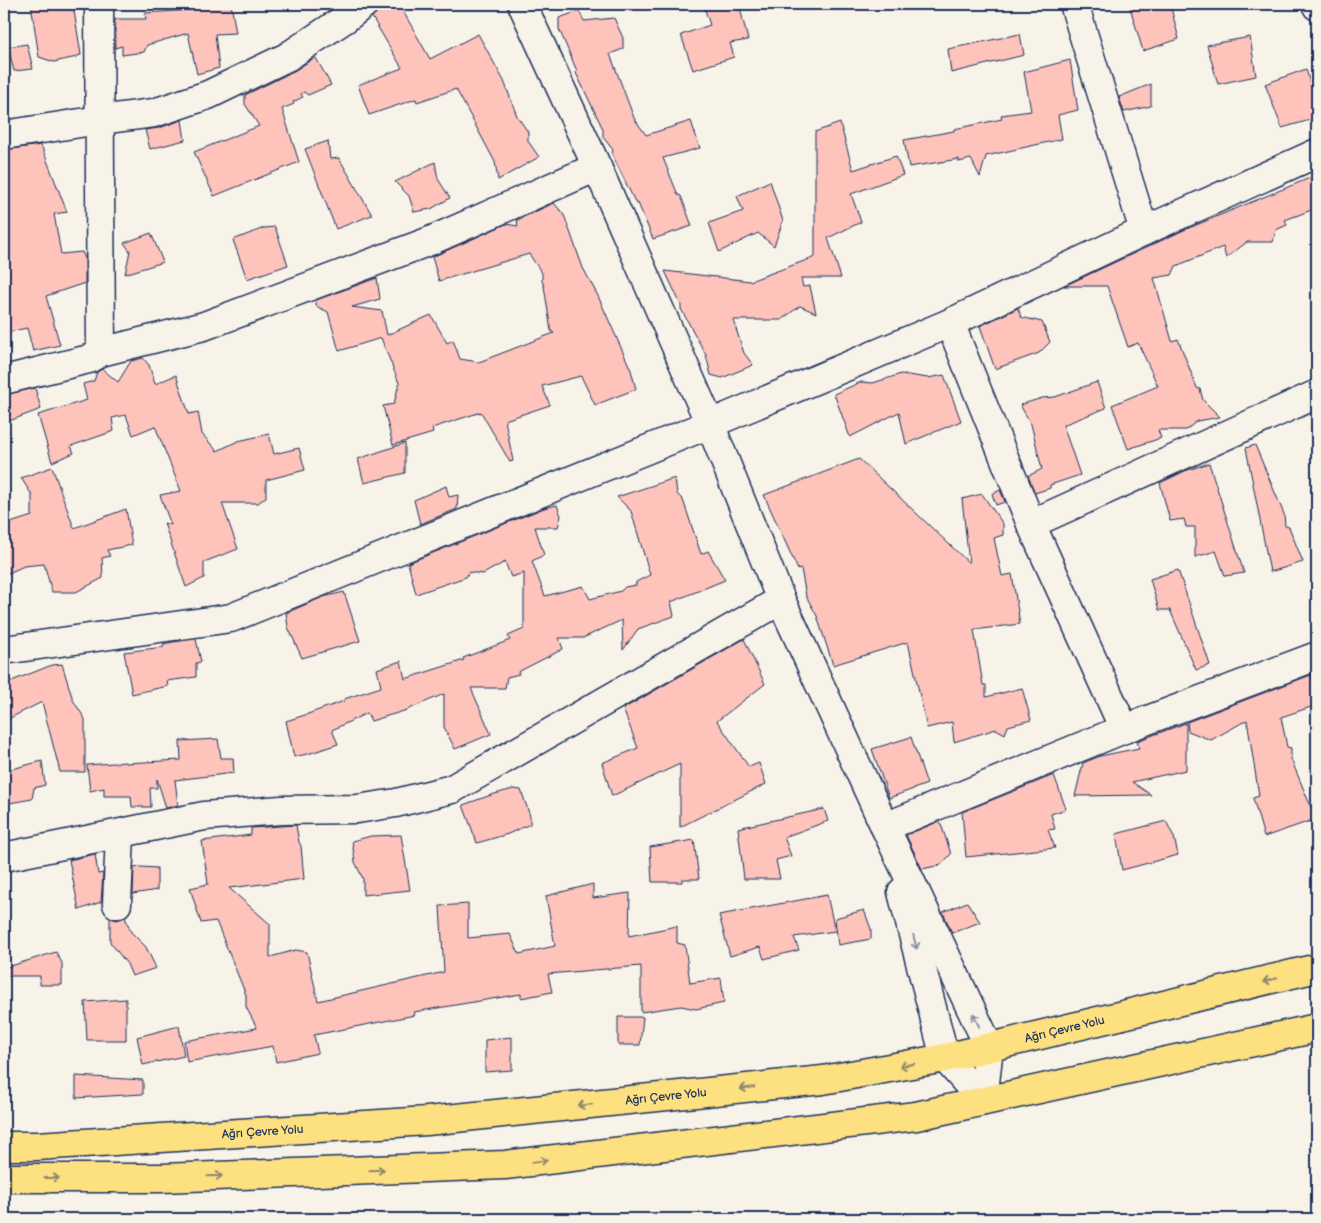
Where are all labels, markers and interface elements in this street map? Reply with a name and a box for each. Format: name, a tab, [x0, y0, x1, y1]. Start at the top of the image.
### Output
one-way arrow	[911, 934, 920, 950]
one-way arrow	[1262, 975, 1278, 985]
street label: Ağrı Çevre Yolu	[1023, 1012, 1106, 1046]
one-way arrow	[971, 1013, 980, 1028]
one-way arrow	[900, 1060, 916, 1070]
one-way arrow	[739, 1083, 755, 1092]
street label: Ağrı Çevre Yolu	[624, 1085, 707, 1108]
one-way arrow	[577, 1100, 593, 1109]
street label: Ağrı Çevre Yolu	[221, 1121, 304, 1142]
one-way arrow	[531, 1156, 547, 1166]
one-way arrow	[369, 1165, 385, 1175]
one-way arrow	[206, 1171, 223, 1181]
one-way arrow	[44, 1173, 60, 1183]

